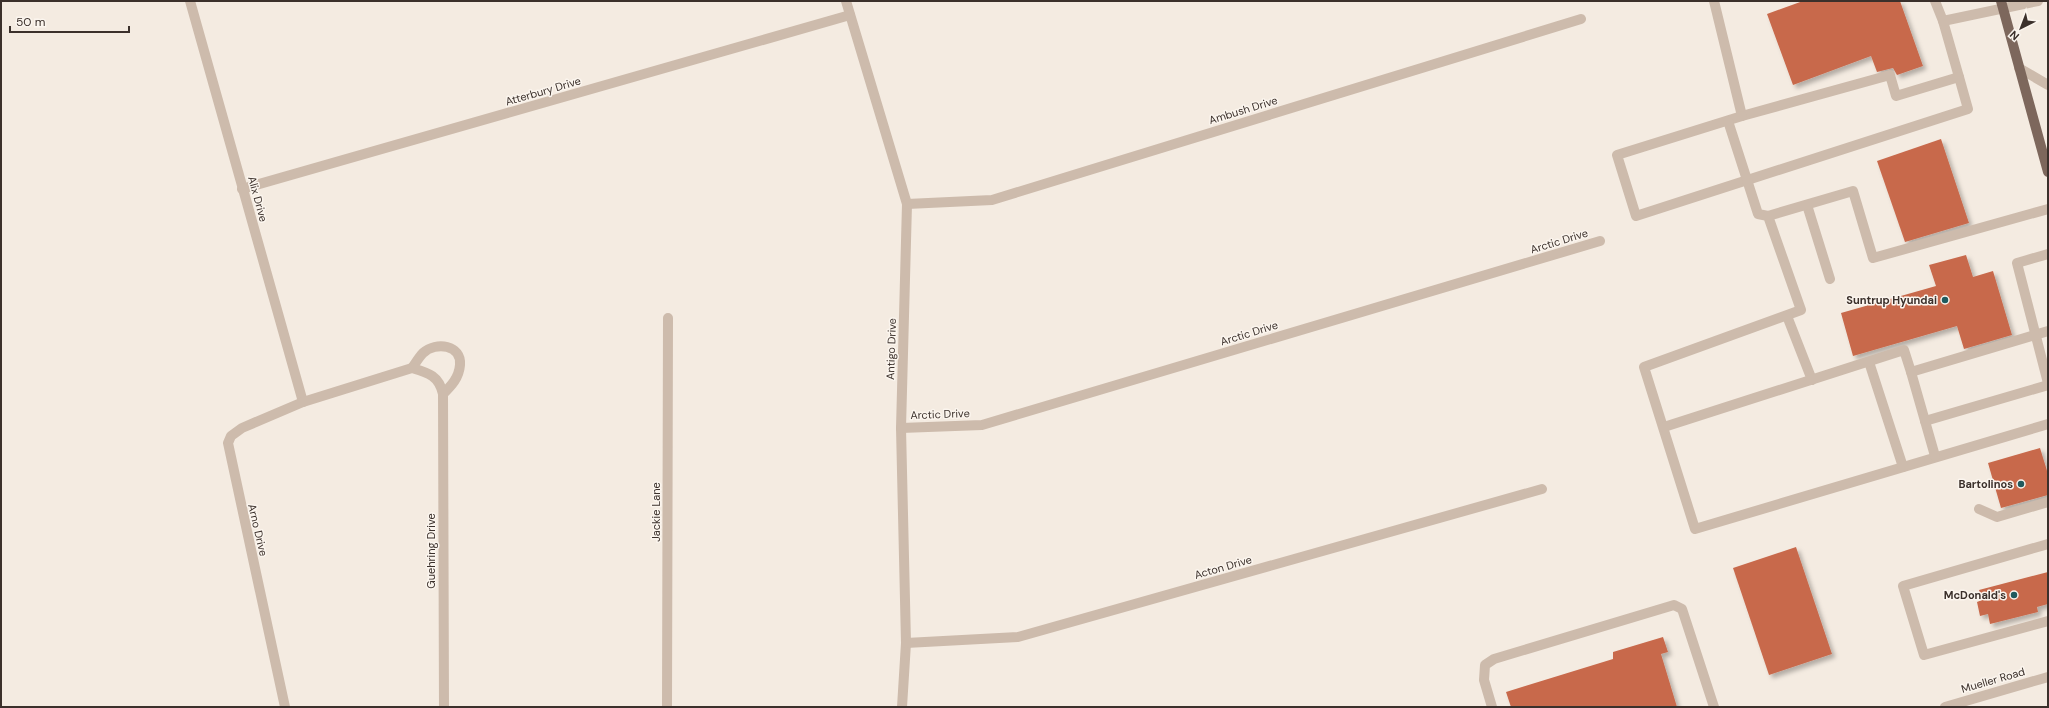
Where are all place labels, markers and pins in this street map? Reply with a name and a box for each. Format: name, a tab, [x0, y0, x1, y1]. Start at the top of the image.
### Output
place label: Suntrup Hyundai	[1846, 293, 1937, 307]
marker: Suntrup Hyundai	[1940, 295, 1950, 305]
place label: Bartolinos	[1958, 477, 2013, 491]
marker: Bartolinos	[2016, 479, 2026, 489]
place label: McDonald's	[1944, 588, 2006, 602]
marker: McDonald's	[2009, 590, 2019, 600]

